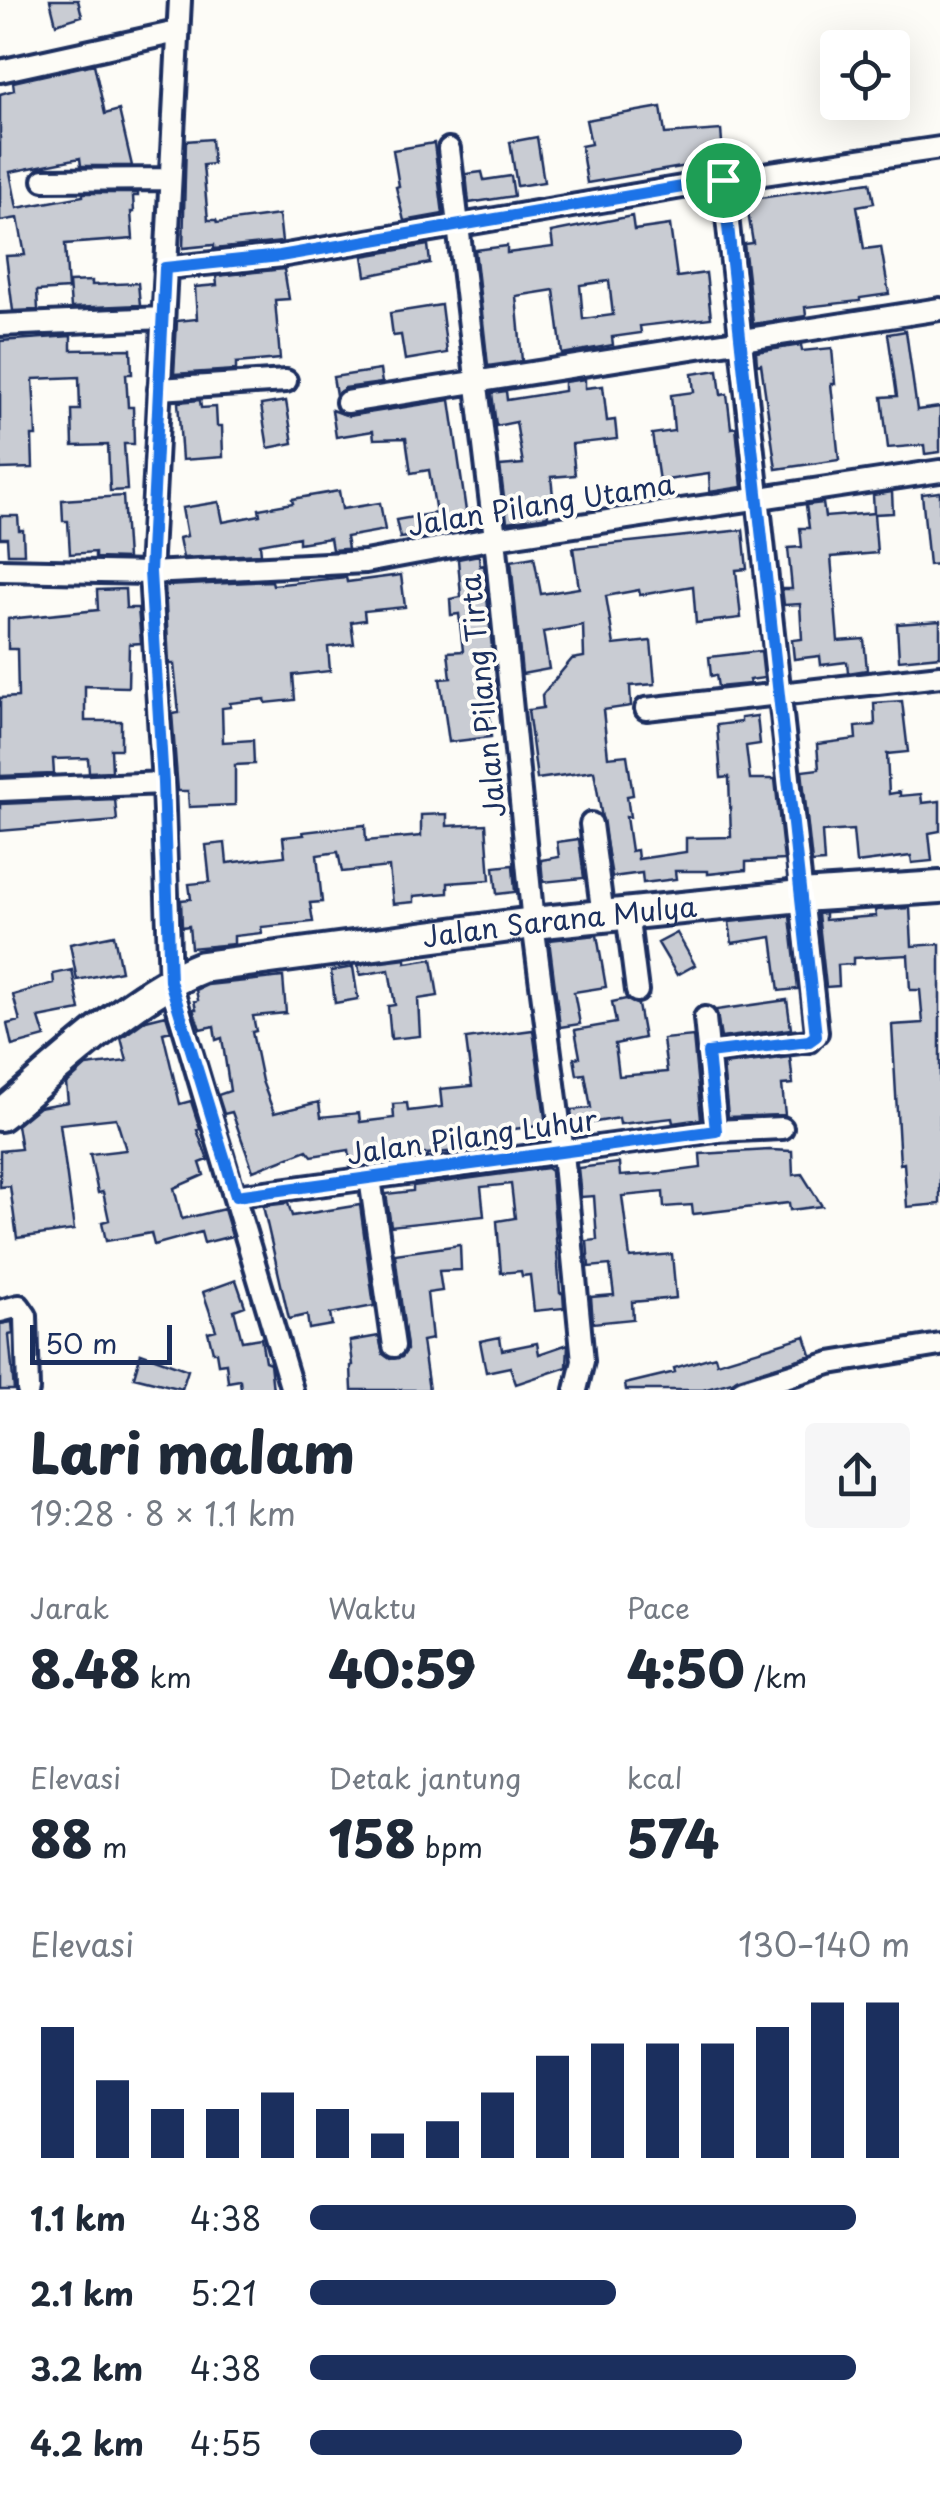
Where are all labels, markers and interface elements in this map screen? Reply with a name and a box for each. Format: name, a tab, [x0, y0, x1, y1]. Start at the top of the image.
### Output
map controls	[820, 30, 910, 120]
button: locate	[820, 30, 910, 120]
pin	[681, 138, 766, 223]
icon: arrive	[696, 153, 751, 208]
street label: Jalan Pilang Utama	[405, 461, 677, 546]
street label: Jalan Pilang Tirta	[447, 572, 516, 820]
street label: Jalan Sarana Mulya	[420, 884, 699, 957]
street label: Jalan Pilang Luhur	[344, 1097, 600, 1174]
scale bar	[30, 1320, 172, 1364]
text: 50 m	[45, 1321, 118, 1364]
text: Lari malam	[30, 1410, 355, 1493]
button: share	[805, 1423, 910, 1528]
text: 19:28 · 8 × 1.1 km	[30, 1489, 296, 1537]
text: Jarak	[30, 1586, 109, 1629]
text: Waktu	[328, 1586, 417, 1629]
text: Pace	[627, 1586, 690, 1629]
text: 8.48	[30, 1629, 141, 1705]
text: 40:59	[328, 1629, 476, 1705]
text: 4:50	[627, 1629, 745, 1705]
text: km	[141, 1655, 192, 1698]
text: /km	[745, 1655, 807, 1698]
text: Elevasi	[30, 1756, 121, 1799]
text: Detak jantung	[328, 1756, 521, 1799]
text: kcal	[627, 1756, 683, 1799]
text: 88	[30, 1799, 93, 1875]
text: 158	[328, 1799, 416, 1875]
text: 574	[627, 1799, 719, 1875]
text: m	[93, 1825, 127, 1868]
text: bpm	[416, 1825, 483, 1868]
text: Elevasi	[30, 1920, 134, 1968]
text: 130–140 m	[738, 1920, 910, 1968]
text: 1.1 km	[30, 2194, 126, 2242]
text: 4:38	[190, 2194, 261, 2242]
text: 2.1 km	[30, 2269, 134, 2317]
text: 5:21	[190, 2269, 257, 2317]
text: 3.2 km	[30, 2344, 143, 2392]
text: 4:38	[190, 2344, 261, 2392]
text: 4.2 km	[30, 2419, 144, 2467]
text: 4:55	[190, 2419, 261, 2467]

